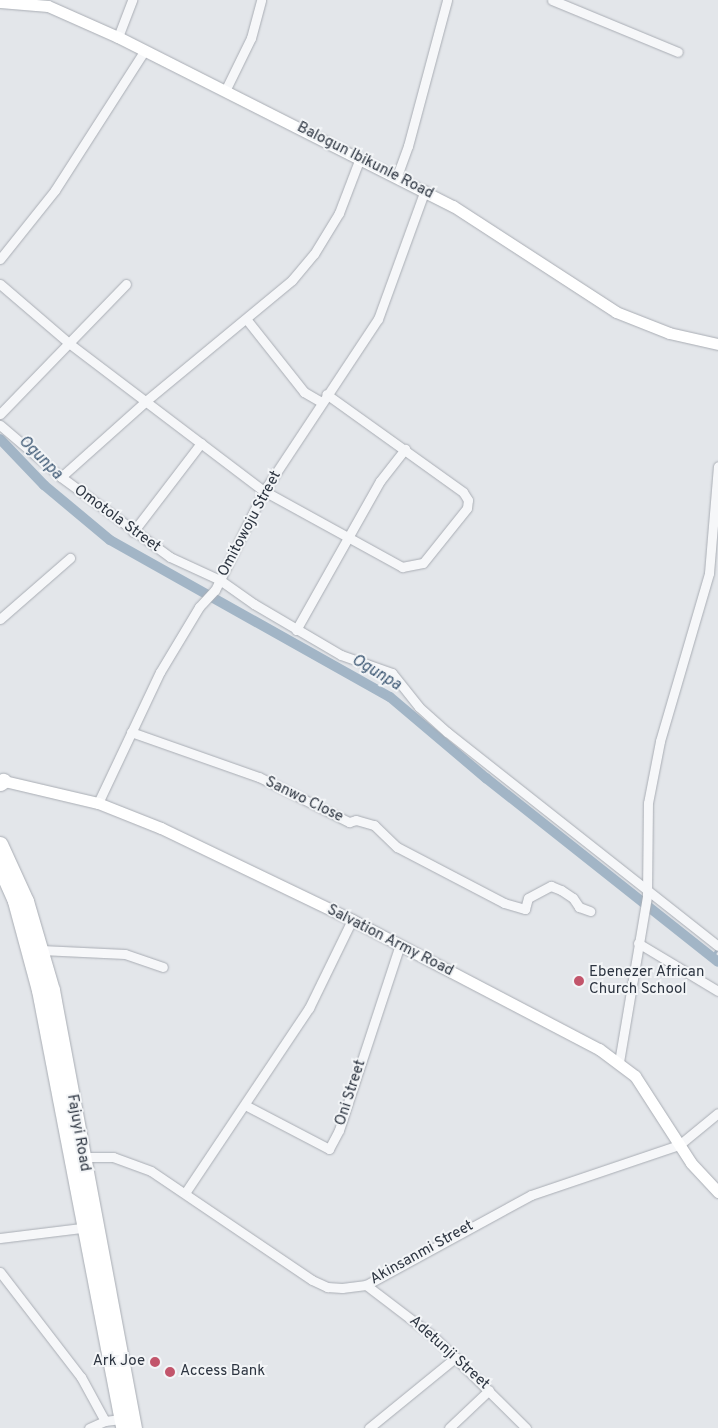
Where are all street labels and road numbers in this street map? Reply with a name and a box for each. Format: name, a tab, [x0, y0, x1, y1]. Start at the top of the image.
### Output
street label: Balogun Ibikunle Road	[294, 119, 436, 203]
street label: Omitowoju Street	[215, 468, 285, 580]
street label: Omotola Street	[70, 482, 164, 556]
street label: Sanwo Close	[262, 773, 346, 827]
street label: Salvation Army Road	[323, 901, 457, 981]
street label: Oni Street	[332, 1058, 370, 1128]
street label: Fajuyi Road	[62, 1093, 94, 1173]
street label: Akinsanmi Street	[367, 1217, 477, 1289]
street label: Adetunji Street	[405, 1312, 493, 1394]

